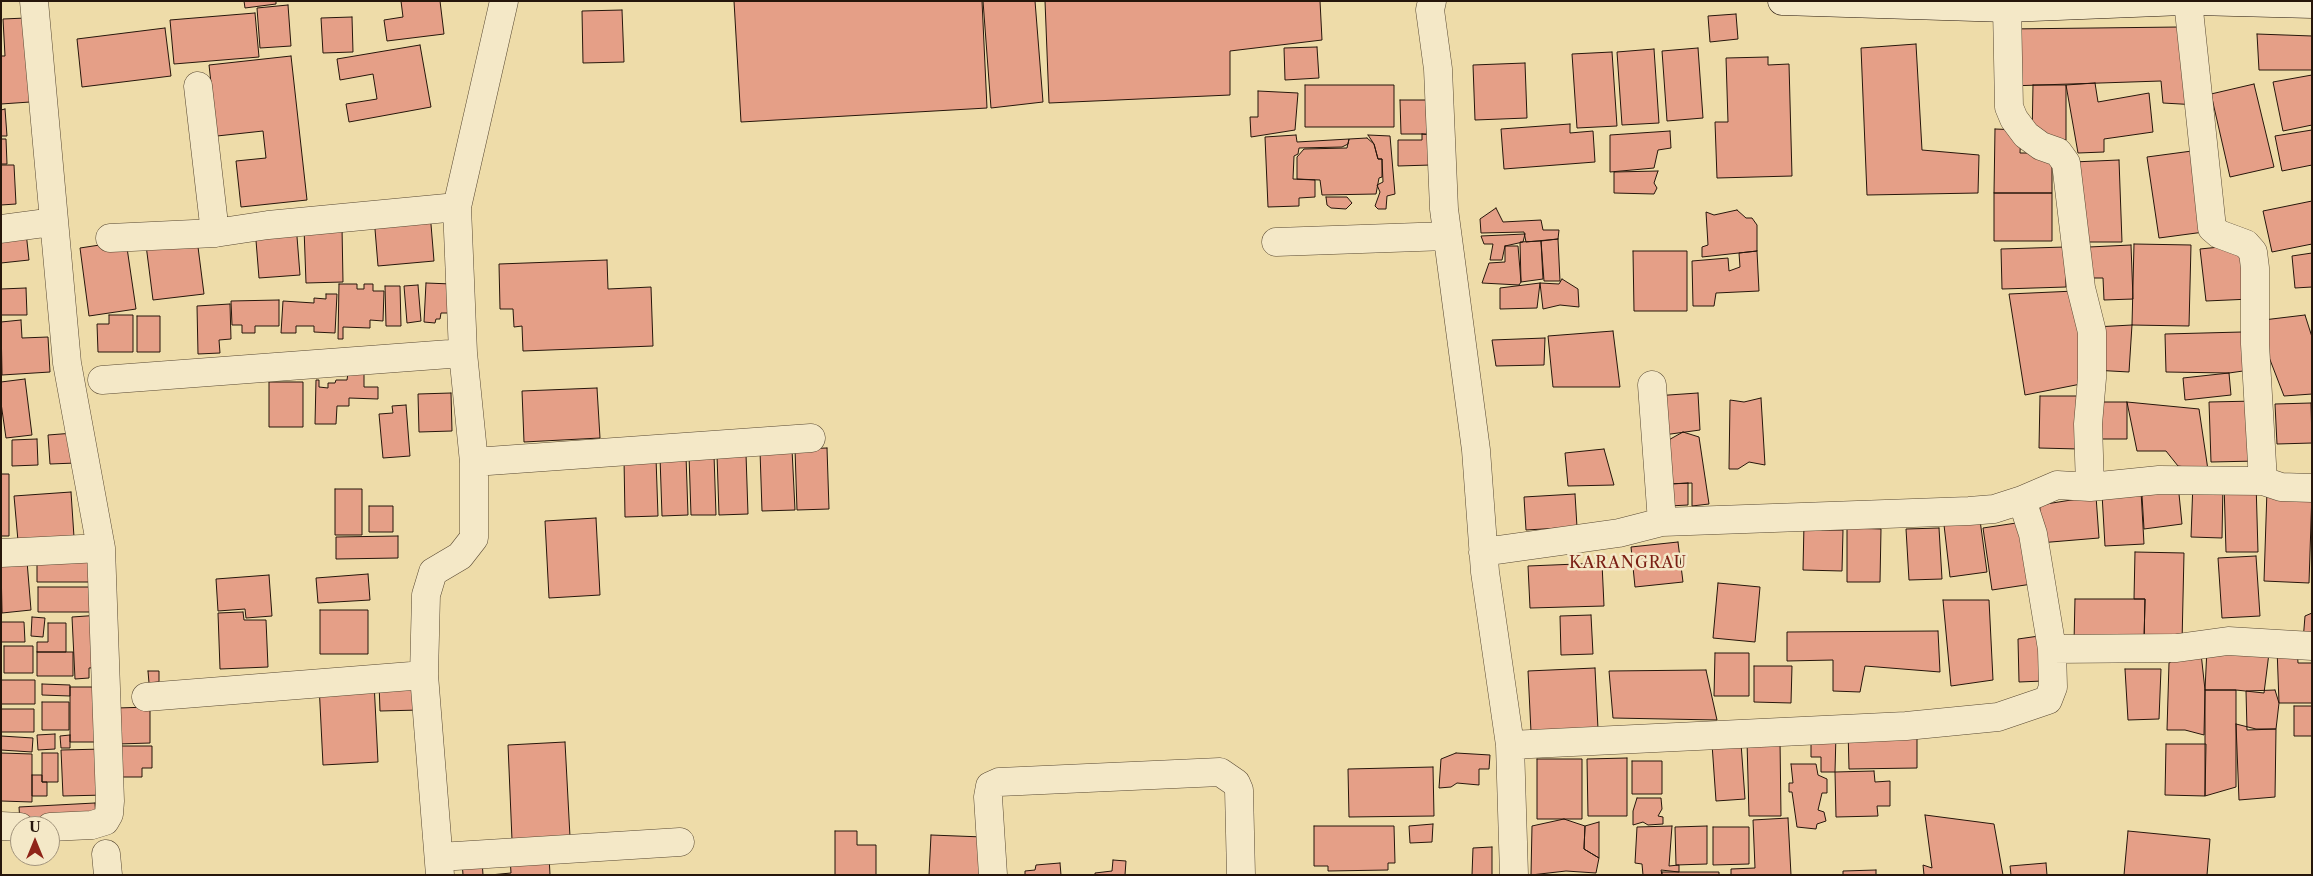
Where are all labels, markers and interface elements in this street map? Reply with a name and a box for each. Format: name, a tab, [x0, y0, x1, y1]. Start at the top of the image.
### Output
district label: KARANGRAU	[1568, 553, 1688, 573]
north arrow	[10, 816, 60, 866]
text: U	[29, 818, 41, 836]

